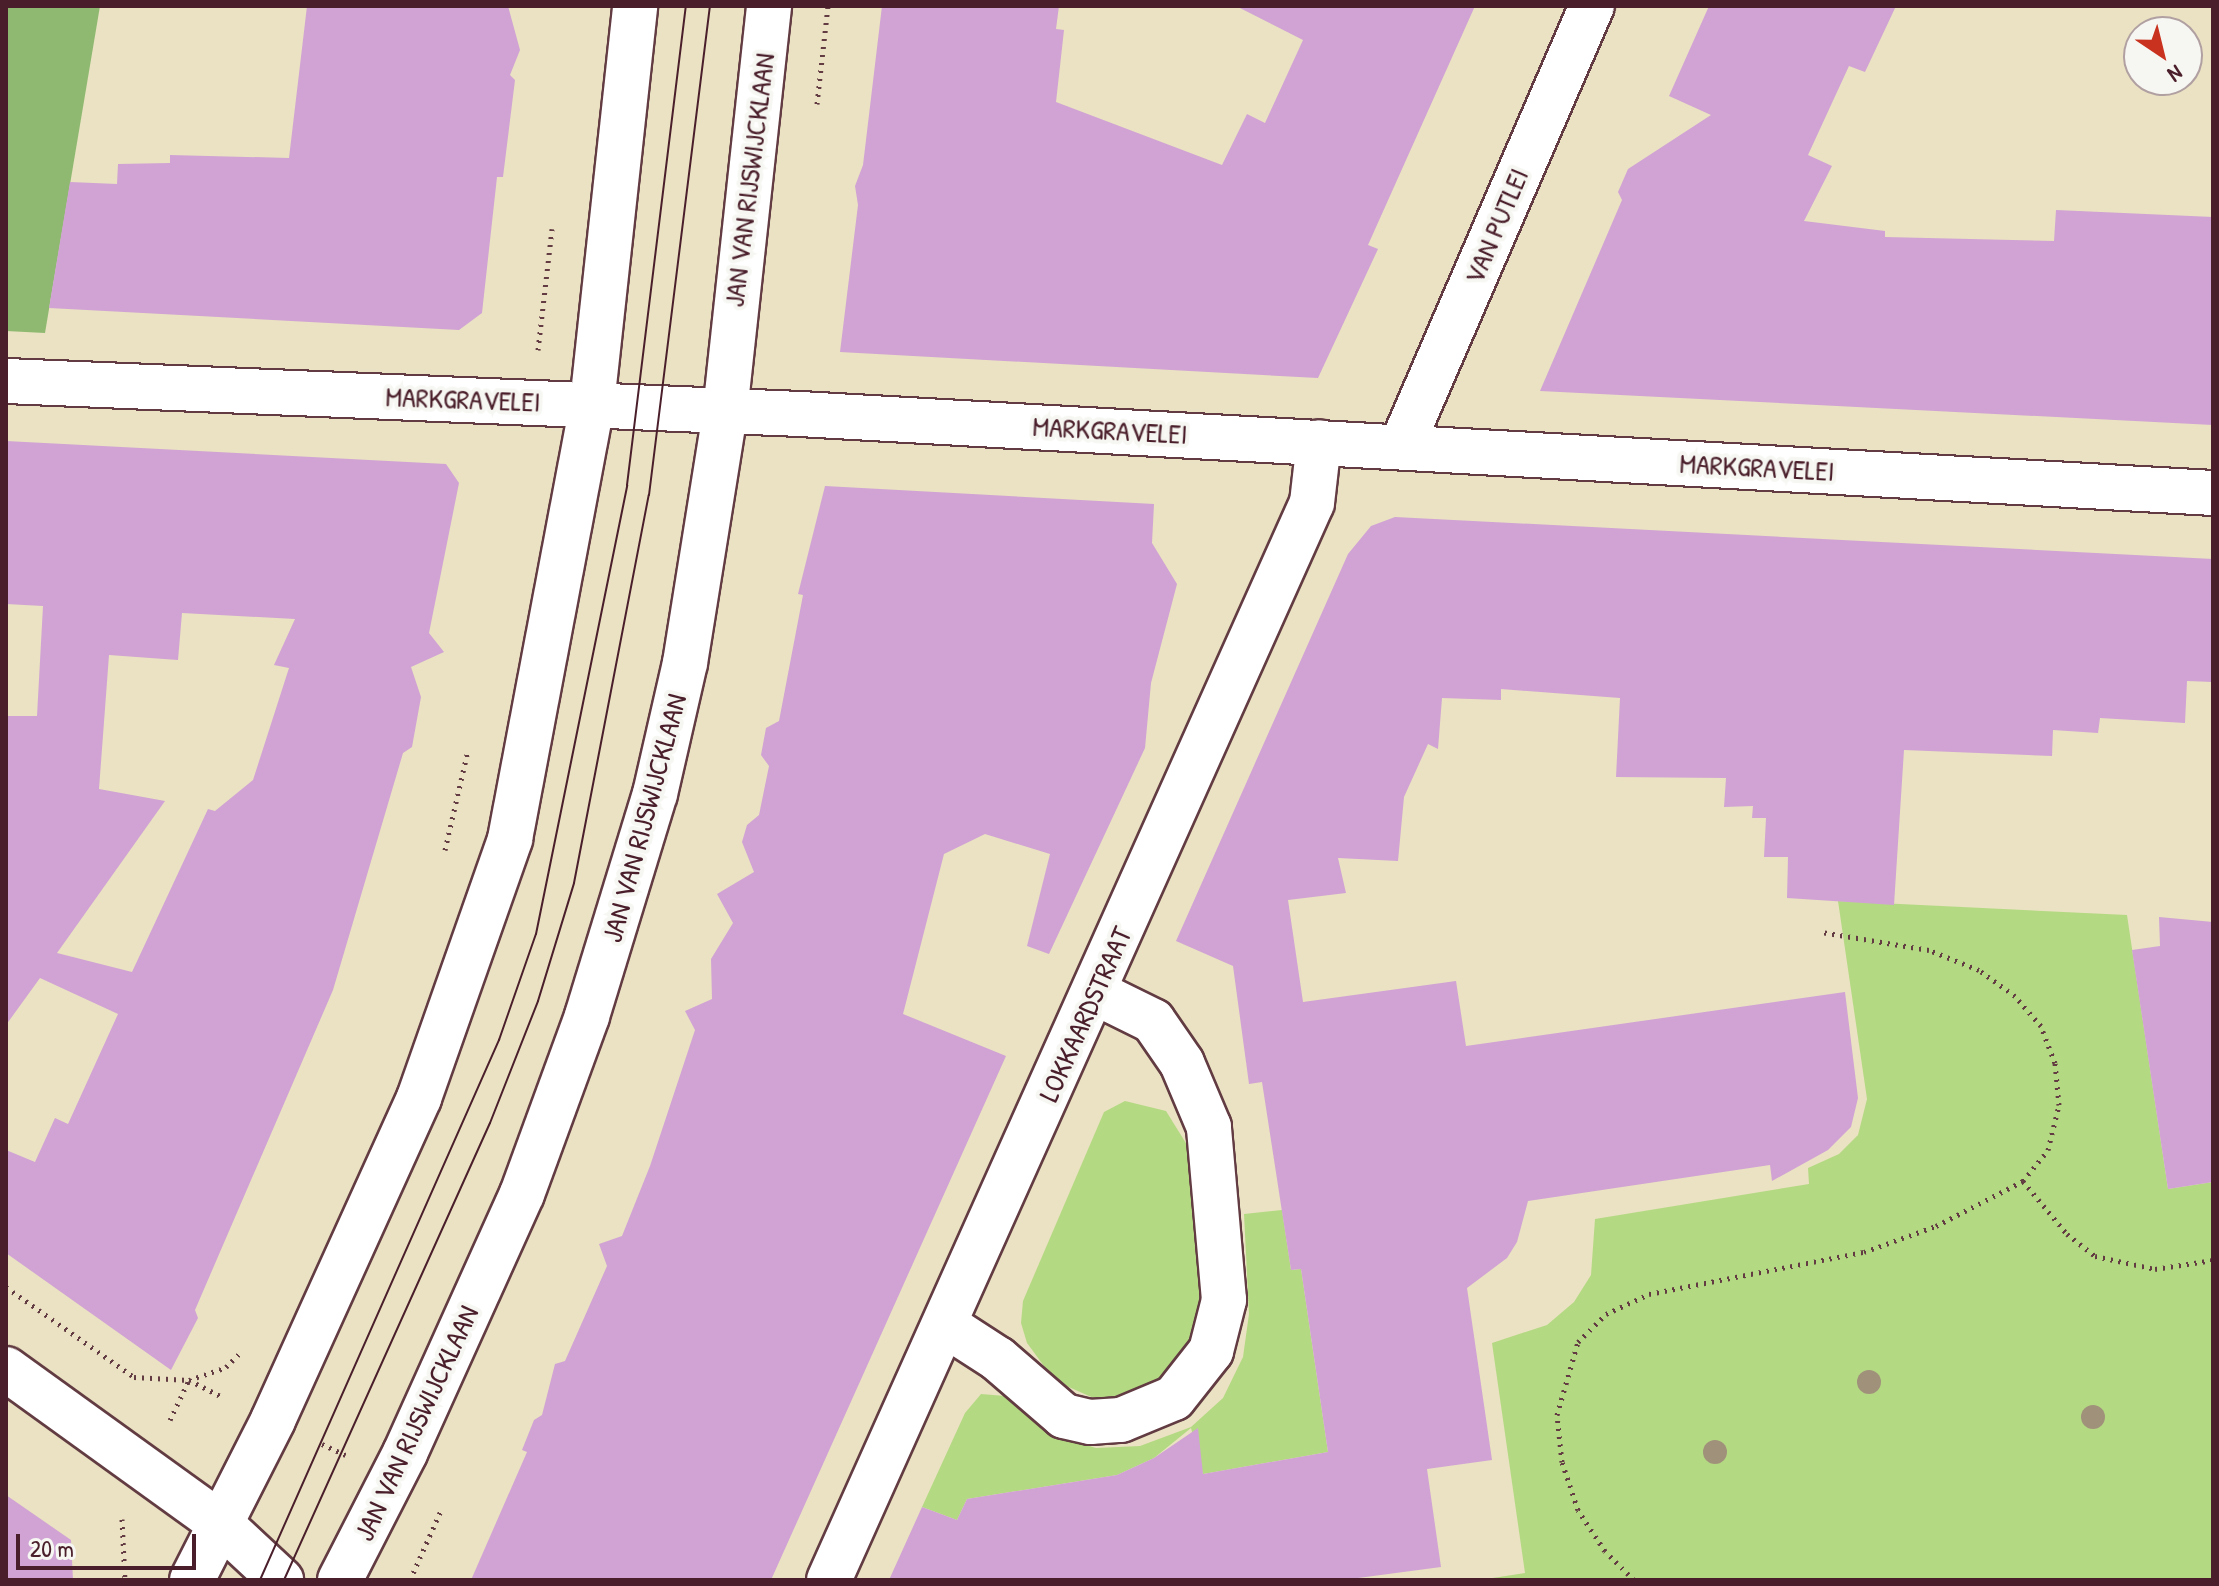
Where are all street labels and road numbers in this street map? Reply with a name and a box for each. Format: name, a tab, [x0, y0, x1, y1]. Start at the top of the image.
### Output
street label: JAN VAN RIJSWIJCKLAAN	[717, 51, 781, 309]
street label: VAN PUTLEI	[1457, 163, 1535, 289]
street label: MARKGRAVELEI	[385, 380, 541, 418]
street label: MARKGRAVELEI	[1032, 409, 1188, 451]
street label: MARKGRAVELEI	[1679, 446, 1835, 488]
street label: JAN VAN RIJSWIJCKLAAN	[595, 690, 693, 946]
street label: LOKKAARDSTRAAT	[1031, 921, 1139, 1107]
street label: JAN VAN RIJSWIJCKLAAN	[347, 1300, 485, 1546]

